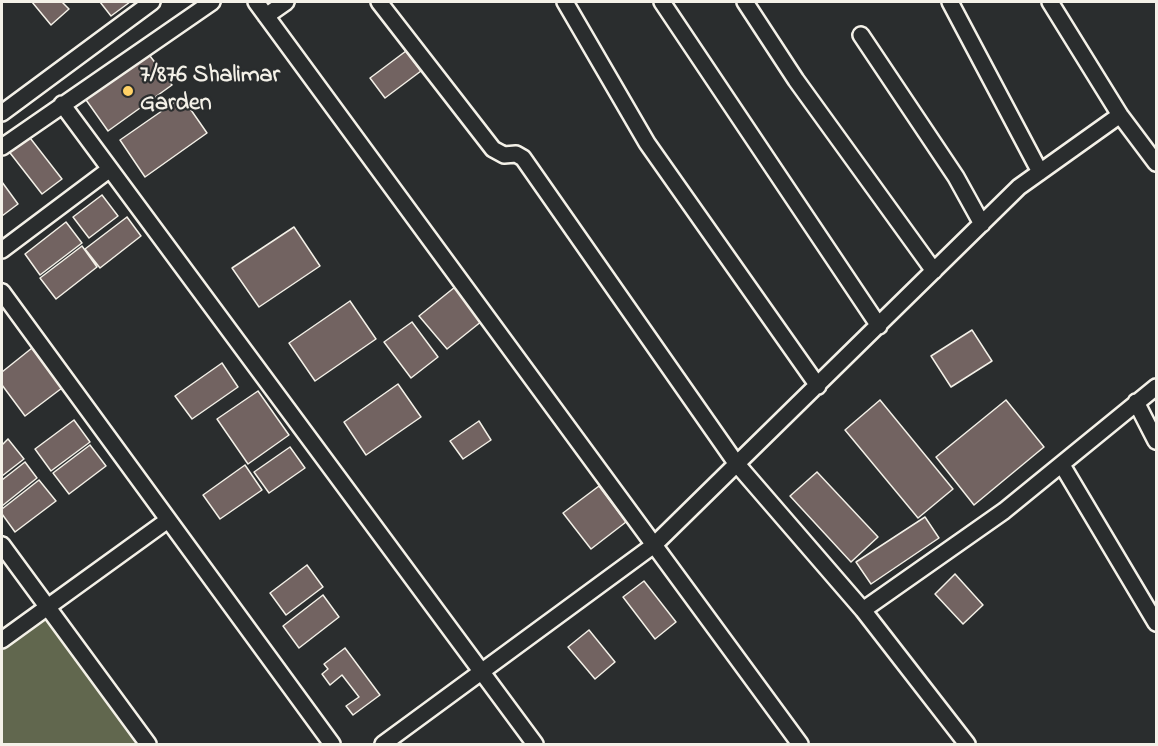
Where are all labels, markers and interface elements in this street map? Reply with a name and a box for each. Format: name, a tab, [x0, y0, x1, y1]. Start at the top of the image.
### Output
place label: 7/876 Shalimar Garden	[140, 63, 280, 119]
marker: 7/876 Shalimar Garden	[121, 84, 135, 98]

